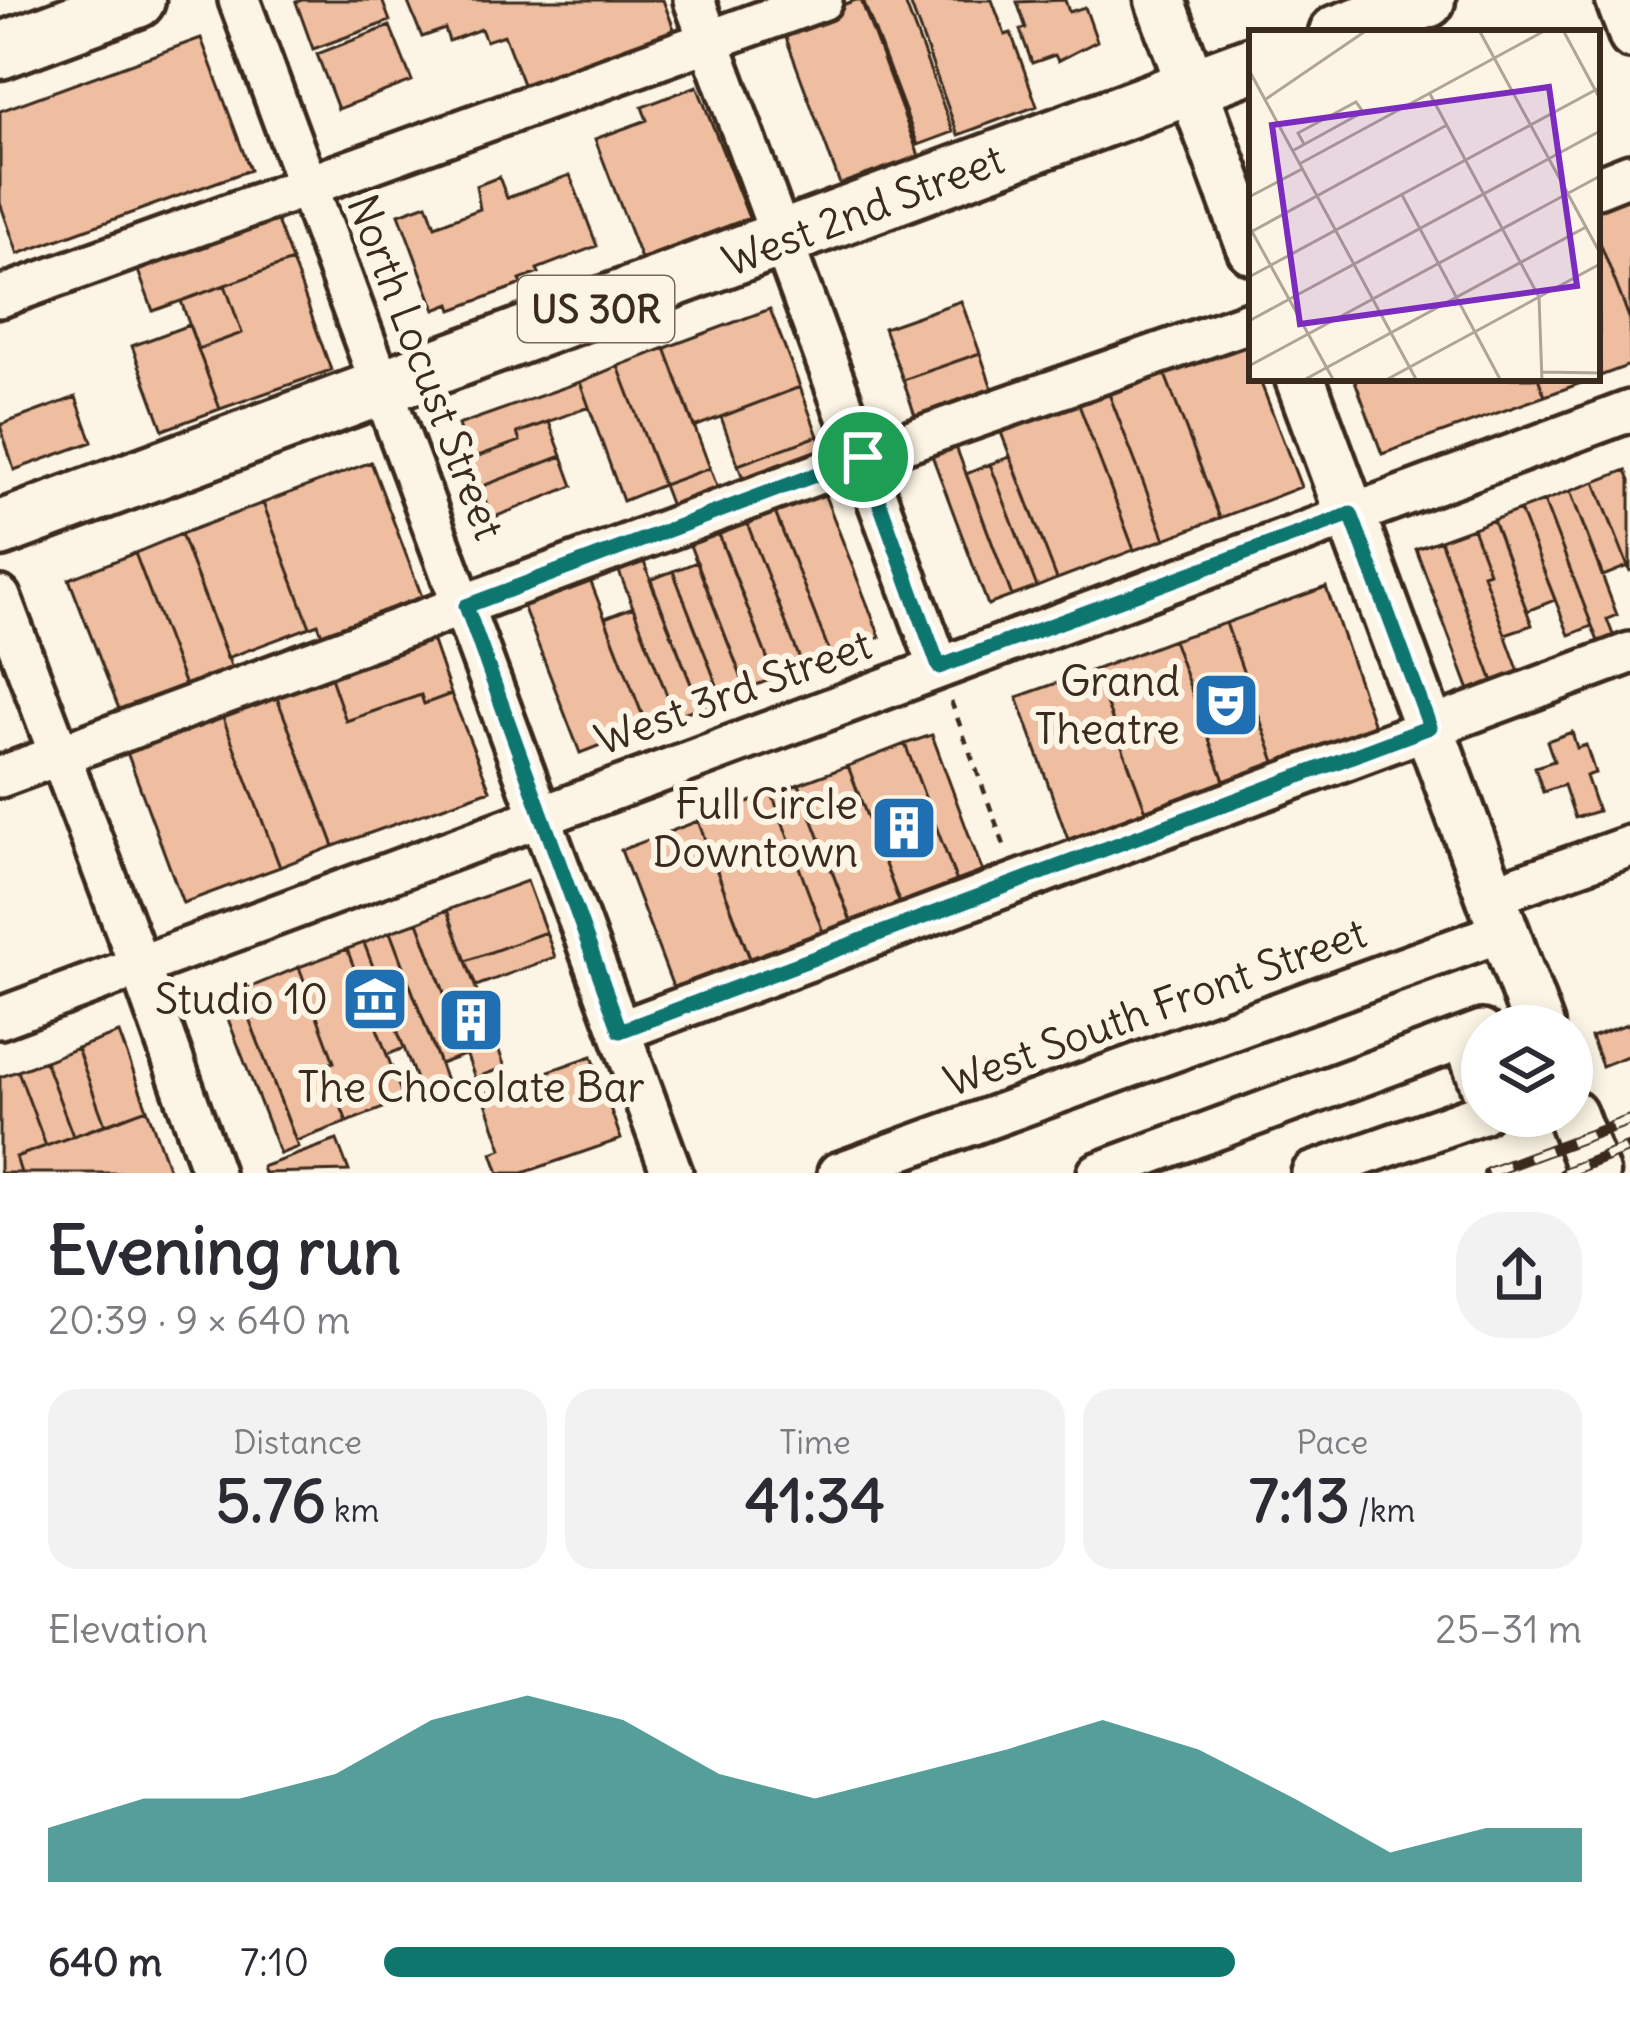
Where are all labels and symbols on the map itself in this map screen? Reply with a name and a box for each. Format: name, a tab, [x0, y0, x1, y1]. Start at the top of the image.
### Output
inset map	[1249, 30, 1600, 381]
street label: West 2nd Street	[715, 133, 1011, 287]
street label: North Locust Street	[336, 187, 516, 547]
road number: US 30R	[518, 276, 674, 342]
pin	[812, 406, 914, 508]
street label: West 3rd Street	[588, 618, 878, 766]
place label: Grand Theatre	[1035, 655, 1180, 755]
theatre icon: Grand Theatre	[1191, 670, 1261, 740]
place label: Full Circle Downtown	[653, 778, 858, 878]
building icon: Full Circle Downtown	[869, 793, 939, 863]
street label: West South Front Street	[937, 906, 1373, 1108]
museum icon: Studio 10	[340, 964, 410, 1034]
place label: Studio 10	[155, 973, 328, 1025]
building icon: The Chocolate Bar	[436, 985, 506, 1055]
place label: The Chocolate Bar	[297, 1061, 645, 1113]

